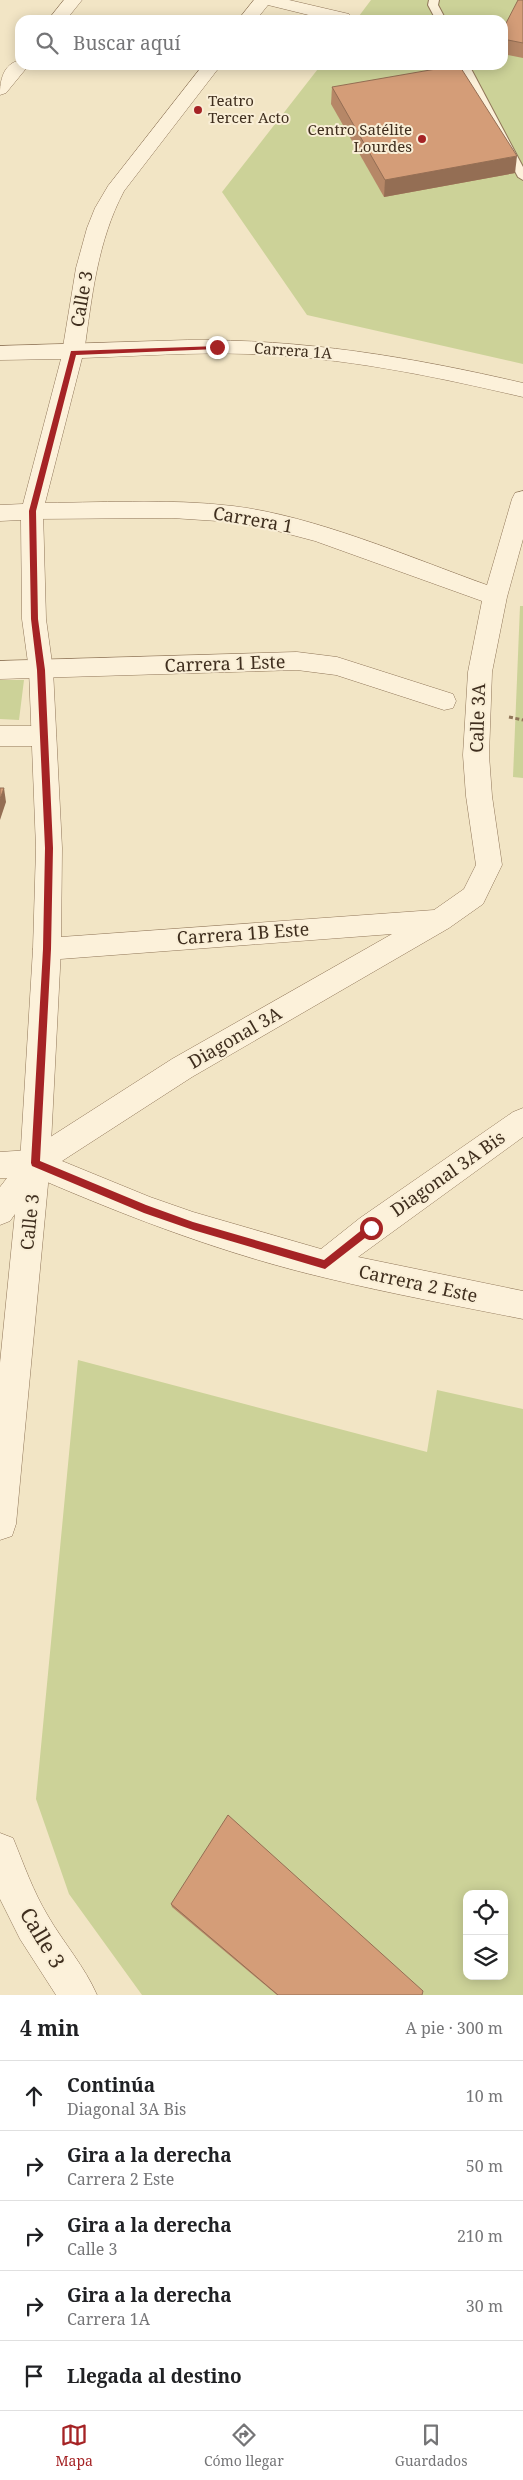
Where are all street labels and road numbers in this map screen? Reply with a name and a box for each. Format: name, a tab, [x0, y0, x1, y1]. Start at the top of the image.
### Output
street label: Calle 3	[64, 269, 98, 329]
street label: Carrera 1A	[254, 337, 333, 363]
street label: Carrera 1	[211, 500, 295, 538]
street label: Carrera 1 Este	[164, 649, 286, 677]
street label: Calle 3A	[464, 683, 490, 753]
street label: Carrera 1B Este	[176, 916, 310, 950]
street label: Diagonal 3A	[184, 1001, 286, 1073]
street label: Diagonal 3A Bis	[386, 1125, 509, 1221]
street label: Calle 3	[14, 1192, 44, 1251]
street label: Carrera 2 Este	[357, 1259, 480, 1307]
street label: Calle 3	[14, 1902, 72, 1973]

